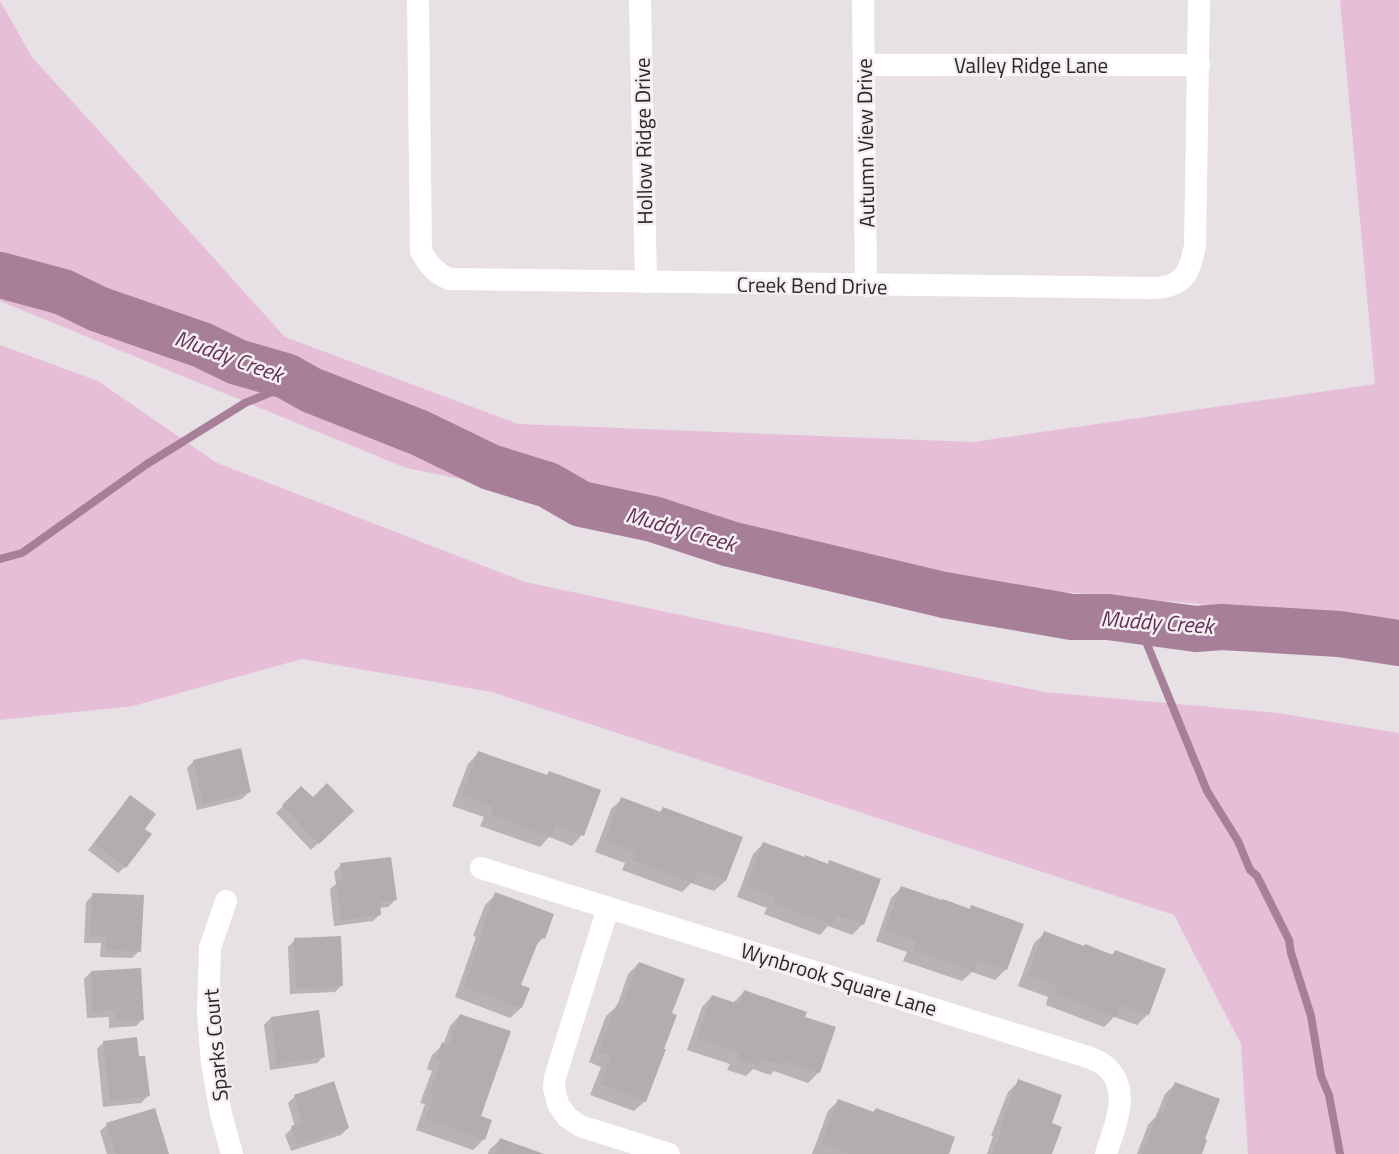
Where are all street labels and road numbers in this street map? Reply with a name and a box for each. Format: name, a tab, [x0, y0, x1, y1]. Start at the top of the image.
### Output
street label: Valley Ridge Lane	[954, 49, 1108, 81]
street label: Hollow Ridge Drive	[626, 57, 660, 225]
street label: Autumn View Drive	[848, 58, 882, 228]
street label: Creek Bend Drive	[736, 268, 888, 302]
street label: Wynbrook Square Lane	[737, 934, 941, 1024]
street label: Sparks Court	[194, 987, 236, 1103]

